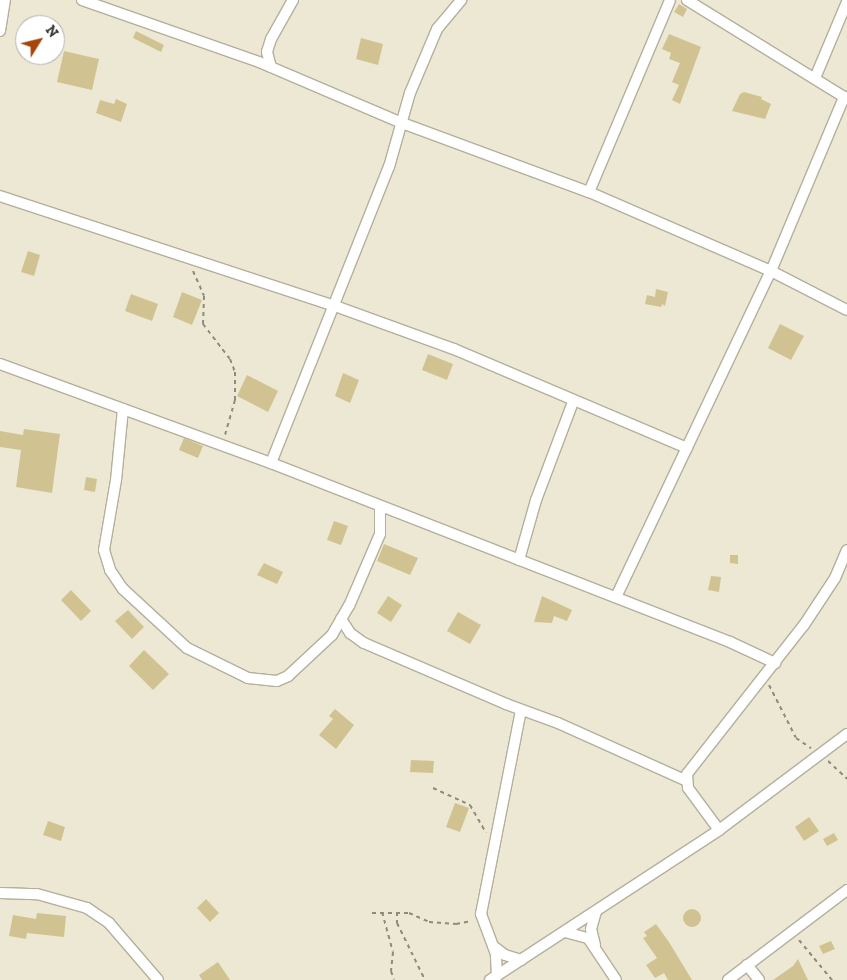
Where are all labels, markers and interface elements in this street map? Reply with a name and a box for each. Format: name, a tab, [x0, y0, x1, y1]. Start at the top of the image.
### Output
north arrow	[15, 15, 65, 65]
text: N	[42, 22, 62, 41]

